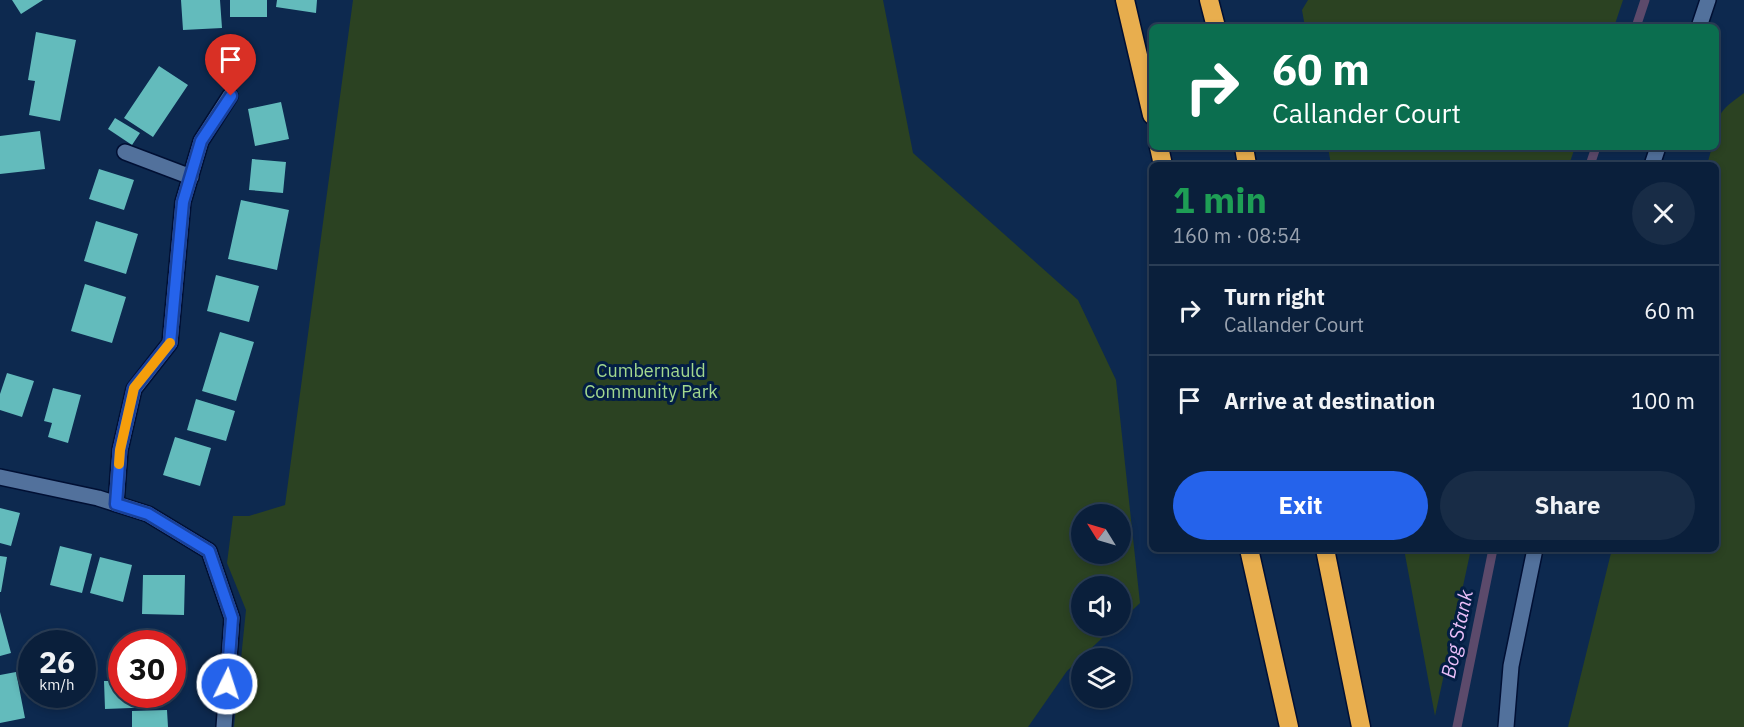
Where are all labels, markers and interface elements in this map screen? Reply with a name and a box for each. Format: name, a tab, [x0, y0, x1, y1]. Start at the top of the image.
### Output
pin	[205, 34, 256, 96]
text: 60 m	[1272, 42, 1370, 97]
icon: arrive	[214, 43, 247, 76]
icon: right	[1173, 48, 1251, 126]
text: Callander Court	[1272, 95, 1461, 130]
text: 1 min	[1173, 176, 1267, 223]
button: close	[1632, 182, 1695, 245]
text: 160 m · 08:54	[1173, 222, 1301, 249]
text: Turn right	[1224, 282, 1325, 311]
icon: right	[1173, 294, 1206, 327]
text: 60 m	[1644, 296, 1695, 325]
text: Callander Court	[1224, 311, 1364, 338]
park label: Cumbernauld Community Park	[584, 359, 718, 403]
icon: arrive	[1173, 384, 1206, 417]
text: Arrive at destination	[1224, 386, 1435, 415]
text: 100 m	[1631, 386, 1695, 415]
button: Exit	[1173, 471, 1428, 540]
button: Share	[1440, 471, 1695, 540]
north arrow	[1071, 504, 1131, 564]
map controls	[1071, 504, 1131, 708]
button: sound	[1071, 576, 1131, 636]
water label: Bog Stank	[1434, 587, 1479, 680]
speed limit sign: 30	[108, 630, 186, 708]
text: 26	[39, 642, 75, 681]
button: layers	[1071, 648, 1131, 708]
position arrow	[195, 652, 259, 716]
text: km/h	[39, 675, 75, 694]

